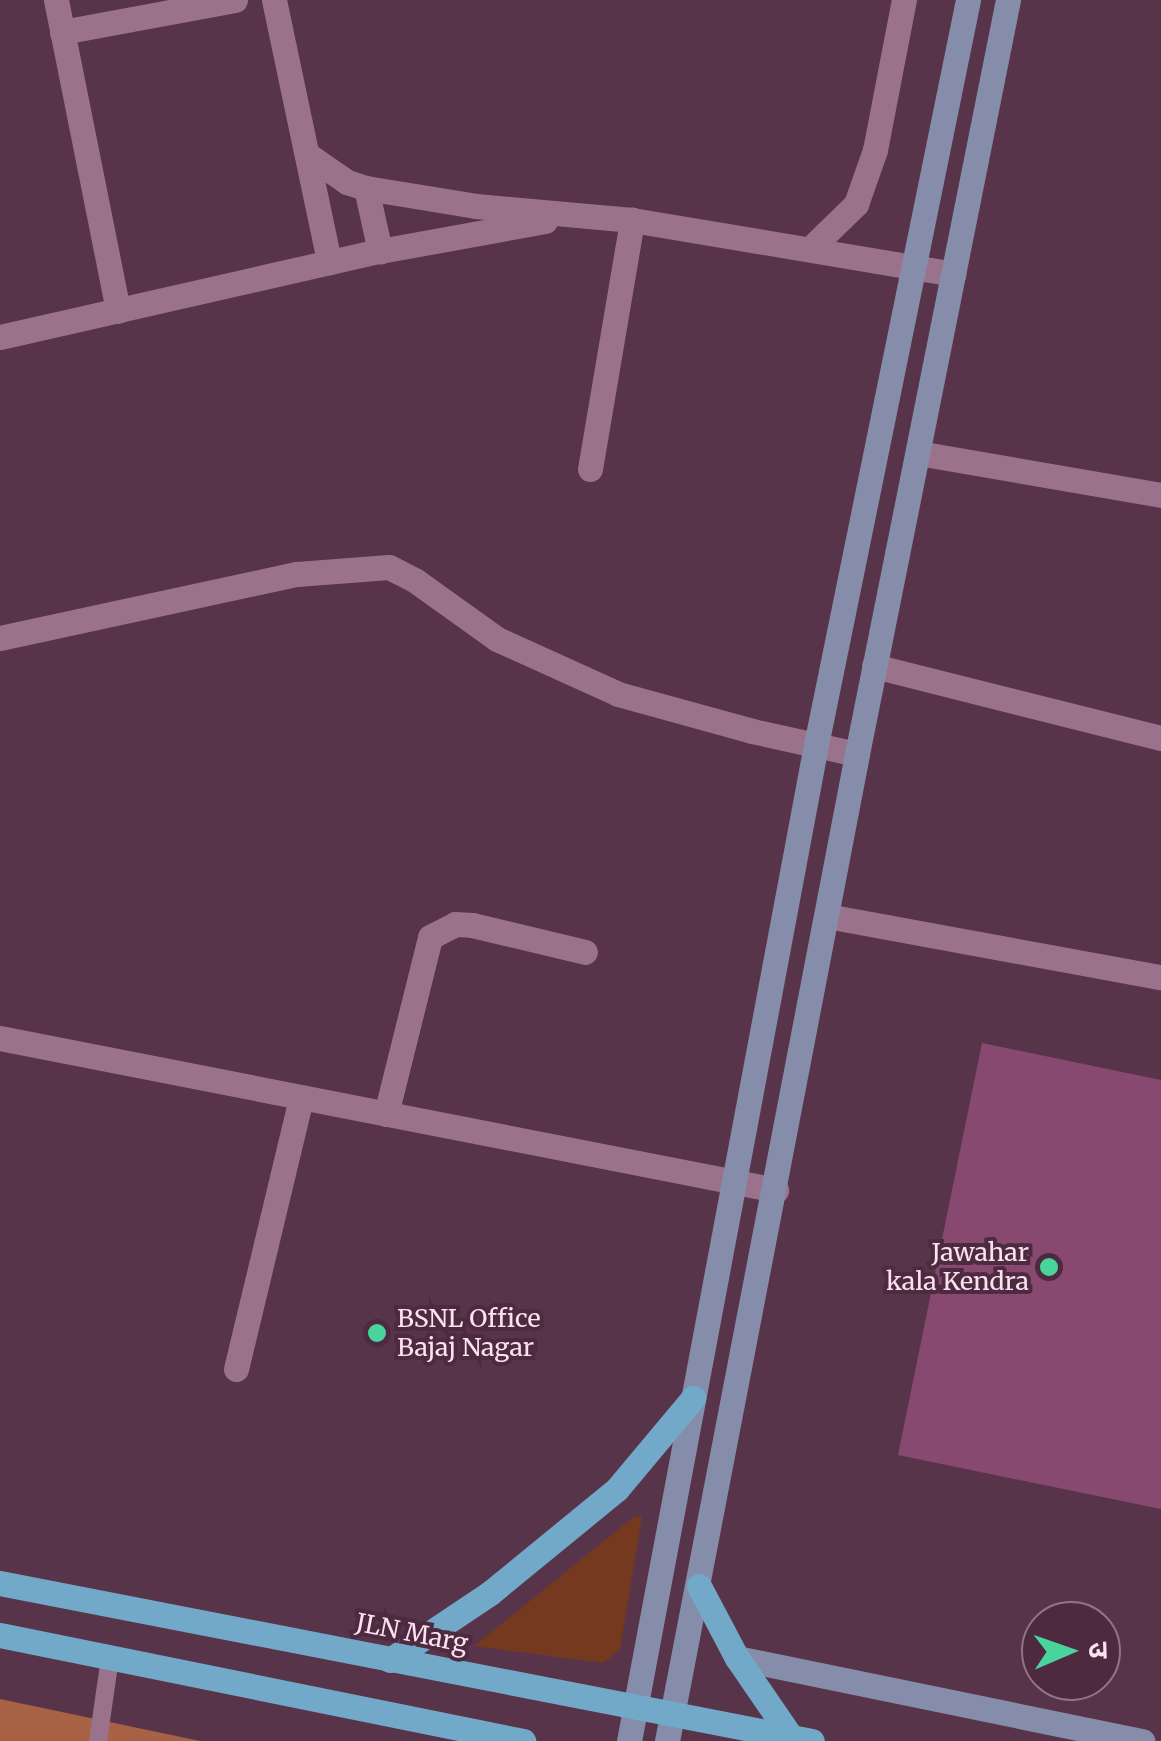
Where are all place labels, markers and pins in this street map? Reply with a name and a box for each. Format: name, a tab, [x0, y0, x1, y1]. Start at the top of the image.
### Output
place label: Jawahar kala Kendra	[886, 1238, 1029, 1297]
marker: Jawahar kala Kendra	[1038, 1256, 1060, 1278]
place label: BSNL Office Bajaj Nagar	[397, 1304, 540, 1363]
marker: BSNL Office Bajaj Nagar	[366, 1322, 388, 1344]

